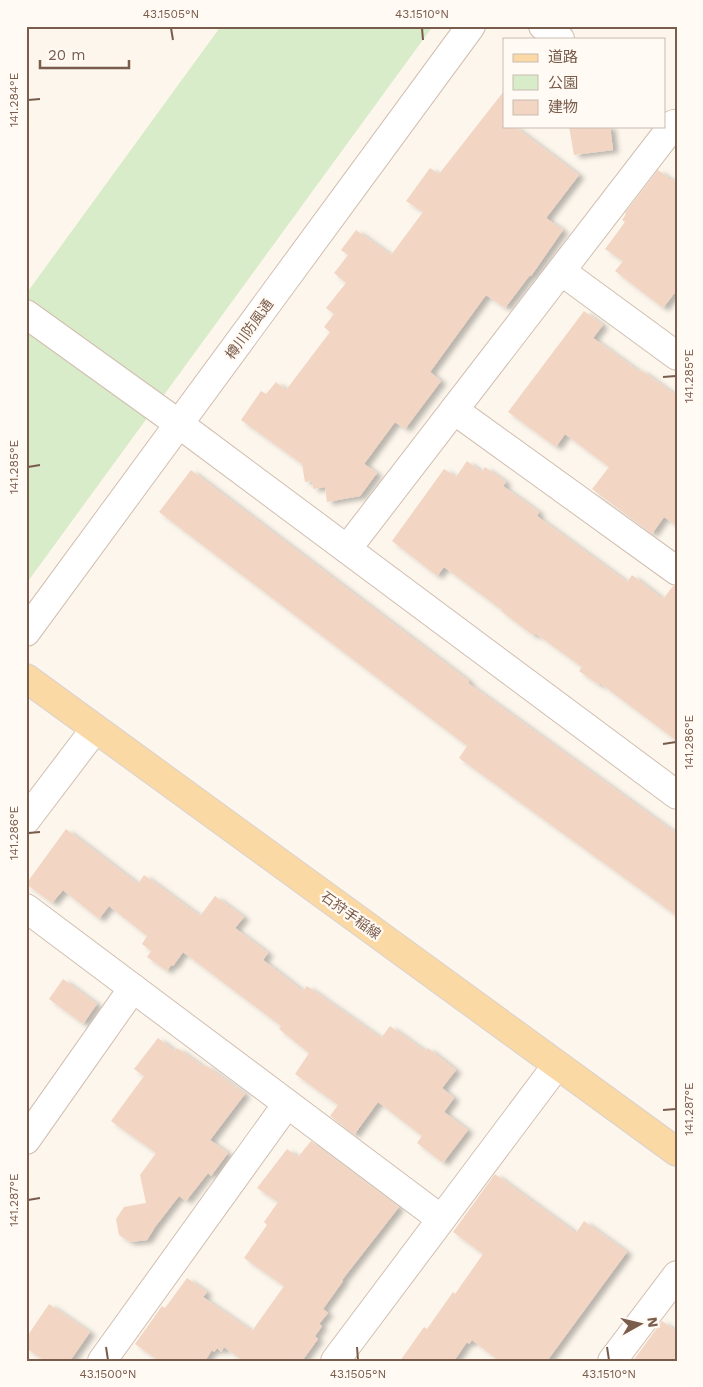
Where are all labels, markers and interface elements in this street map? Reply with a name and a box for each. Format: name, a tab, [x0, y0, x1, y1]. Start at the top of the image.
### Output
text: 43.1505°N	[143, 7, 199, 21]
text: 43.1510°N	[395, 7, 449, 21]
scale bar	[40, 38, 129, 70]
legend	[503, 38, 666, 128]
text: 20 m	[48, 46, 86, 64]
text: 道路	[548, 48, 578, 66]
text: 141.284°E	[7, 72, 21, 127]
text: 公園	[548, 74, 578, 92]
text: 建物	[548, 98, 578, 116]
street label: 樽川防風通	[222, 296, 276, 362]
text: 141.285°E	[682, 349, 696, 403]
text: 141.285°E	[7, 440, 21, 494]
text: 141.286°E	[682, 714, 696, 769]
text: 141.286°E	[7, 805, 21, 860]
street label: 石狩手稲線	[318, 888, 384, 942]
text: 141.287°E	[682, 1082, 696, 1136]
text: 141.287°E	[7, 1173, 21, 1227]
north arrow	[616, 1300, 666, 1350]
text: N	[644, 1316, 662, 1328]
text: 43.1500°N	[79, 1367, 137, 1381]
text: 43.1505°N	[330, 1367, 386, 1381]
text: 43.1510°N	[582, 1367, 636, 1381]

